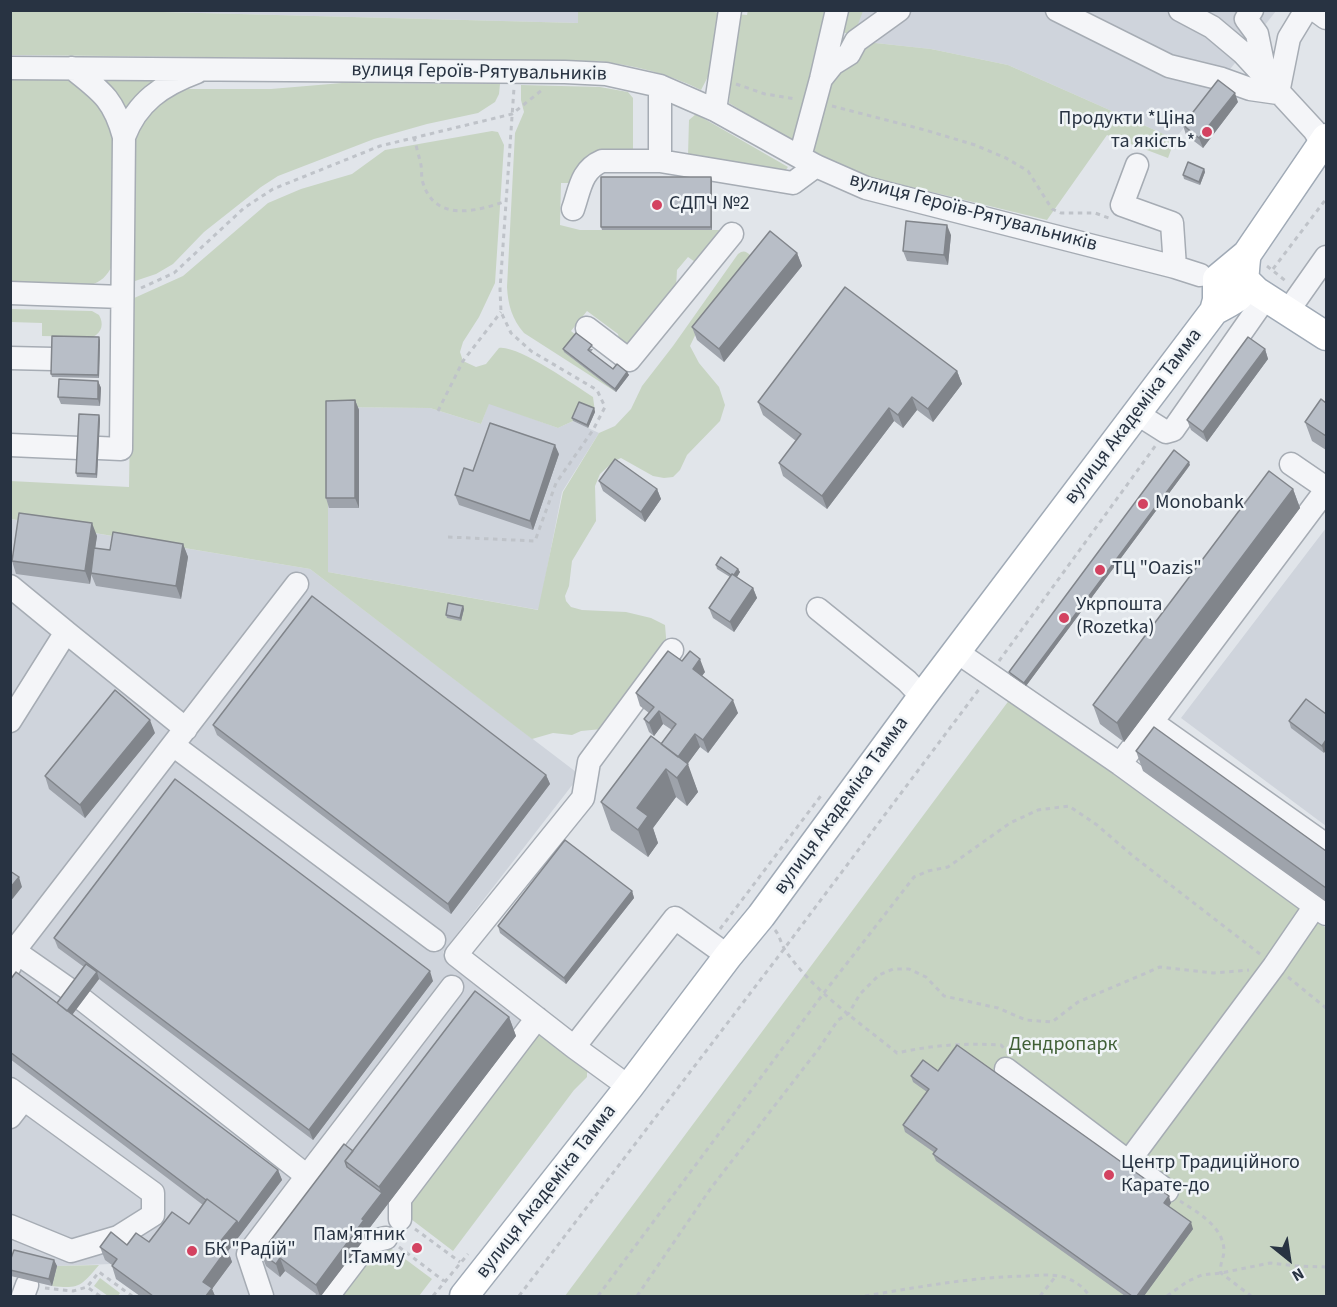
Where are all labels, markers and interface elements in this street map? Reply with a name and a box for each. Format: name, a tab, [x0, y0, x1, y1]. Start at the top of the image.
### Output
street label: вулиця Героїв-Рятувальників	[351, 59, 607, 87]
place label: Продукти *Ціна та якість*	[1059, 108, 1195, 155]
marker: Продукти *Ціна та якість*	[1200, 125, 1214, 139]
street label: вулиця Героїв-Рятувальників	[846, 168, 1100, 258]
place label: СДПЧ №2	[669, 193, 750, 217]
marker: СДПЧ №2	[650, 198, 664, 212]
street label: вулиця Академіка Тамма	[1060, 324, 1208, 510]
place label: Monobank	[1155, 492, 1244, 516]
marker: Monobank	[1136, 497, 1150, 511]
place label: ТЦ "Oazis"	[1112, 558, 1202, 582]
marker: ТЦ "Oazis"	[1093, 563, 1107, 577]
place label: Укрпошта (Rozetka)	[1076, 594, 1162, 641]
marker: Укрпошта (Rozetka)	[1057, 611, 1071, 625]
street label: вулиця Академіка Тамма	[769, 712, 915, 900]
park label: Дендропарк	[1008, 1034, 1118, 1058]
street label: вулиця Академіка Тамма	[472, 1100, 622, 1284]
place label: Центр Традиційного Карате-до	[1121, 1152, 1300, 1199]
marker: Центр Традиційного Карате-до	[1102, 1168, 1116, 1182]
place label: Пам'ятник І.Тамму	[313, 1224, 405, 1271]
north arrow	[1259, 1229, 1319, 1289]
place label: БК "Радій"	[204, 1239, 296, 1263]
marker: Пам'ятник І.Тамму	[410, 1241, 424, 1255]
marker: БК "Радій"	[185, 1244, 199, 1258]
text: N	[1288, 1262, 1308, 1287]

